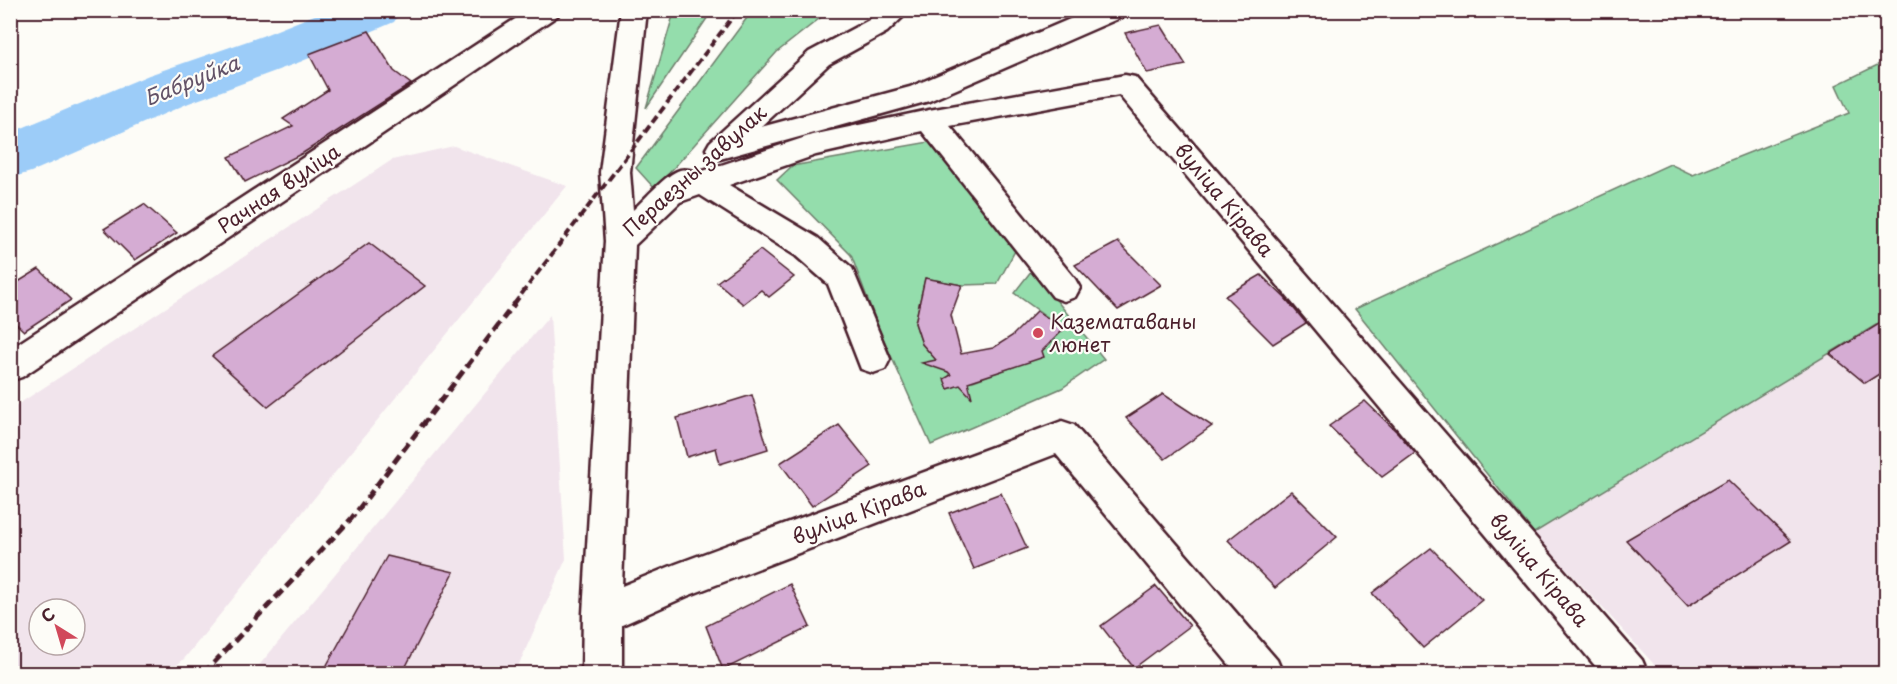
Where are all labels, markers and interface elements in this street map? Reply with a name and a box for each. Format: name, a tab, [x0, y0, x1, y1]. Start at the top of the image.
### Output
water label: Бабруйка	[139, 45, 244, 113]
street label: Пераезны завулак	[616, 97, 773, 243]
street label: Рачная вуліца	[211, 136, 346, 240]
street label: вуліца Кірава	[1168, 136, 1282, 263]
place label: Казематаваны люнет	[1049, 306, 1196, 359]
marker: Казематаваны люнет	[1031, 326, 1045, 340]
street label: вуліца Кірава	[788, 473, 930, 551]
street label: вуліца Кірава	[1483, 506, 1597, 633]
north arrow	[27, 597, 87, 657]
text: С	[35, 601, 59, 627]

